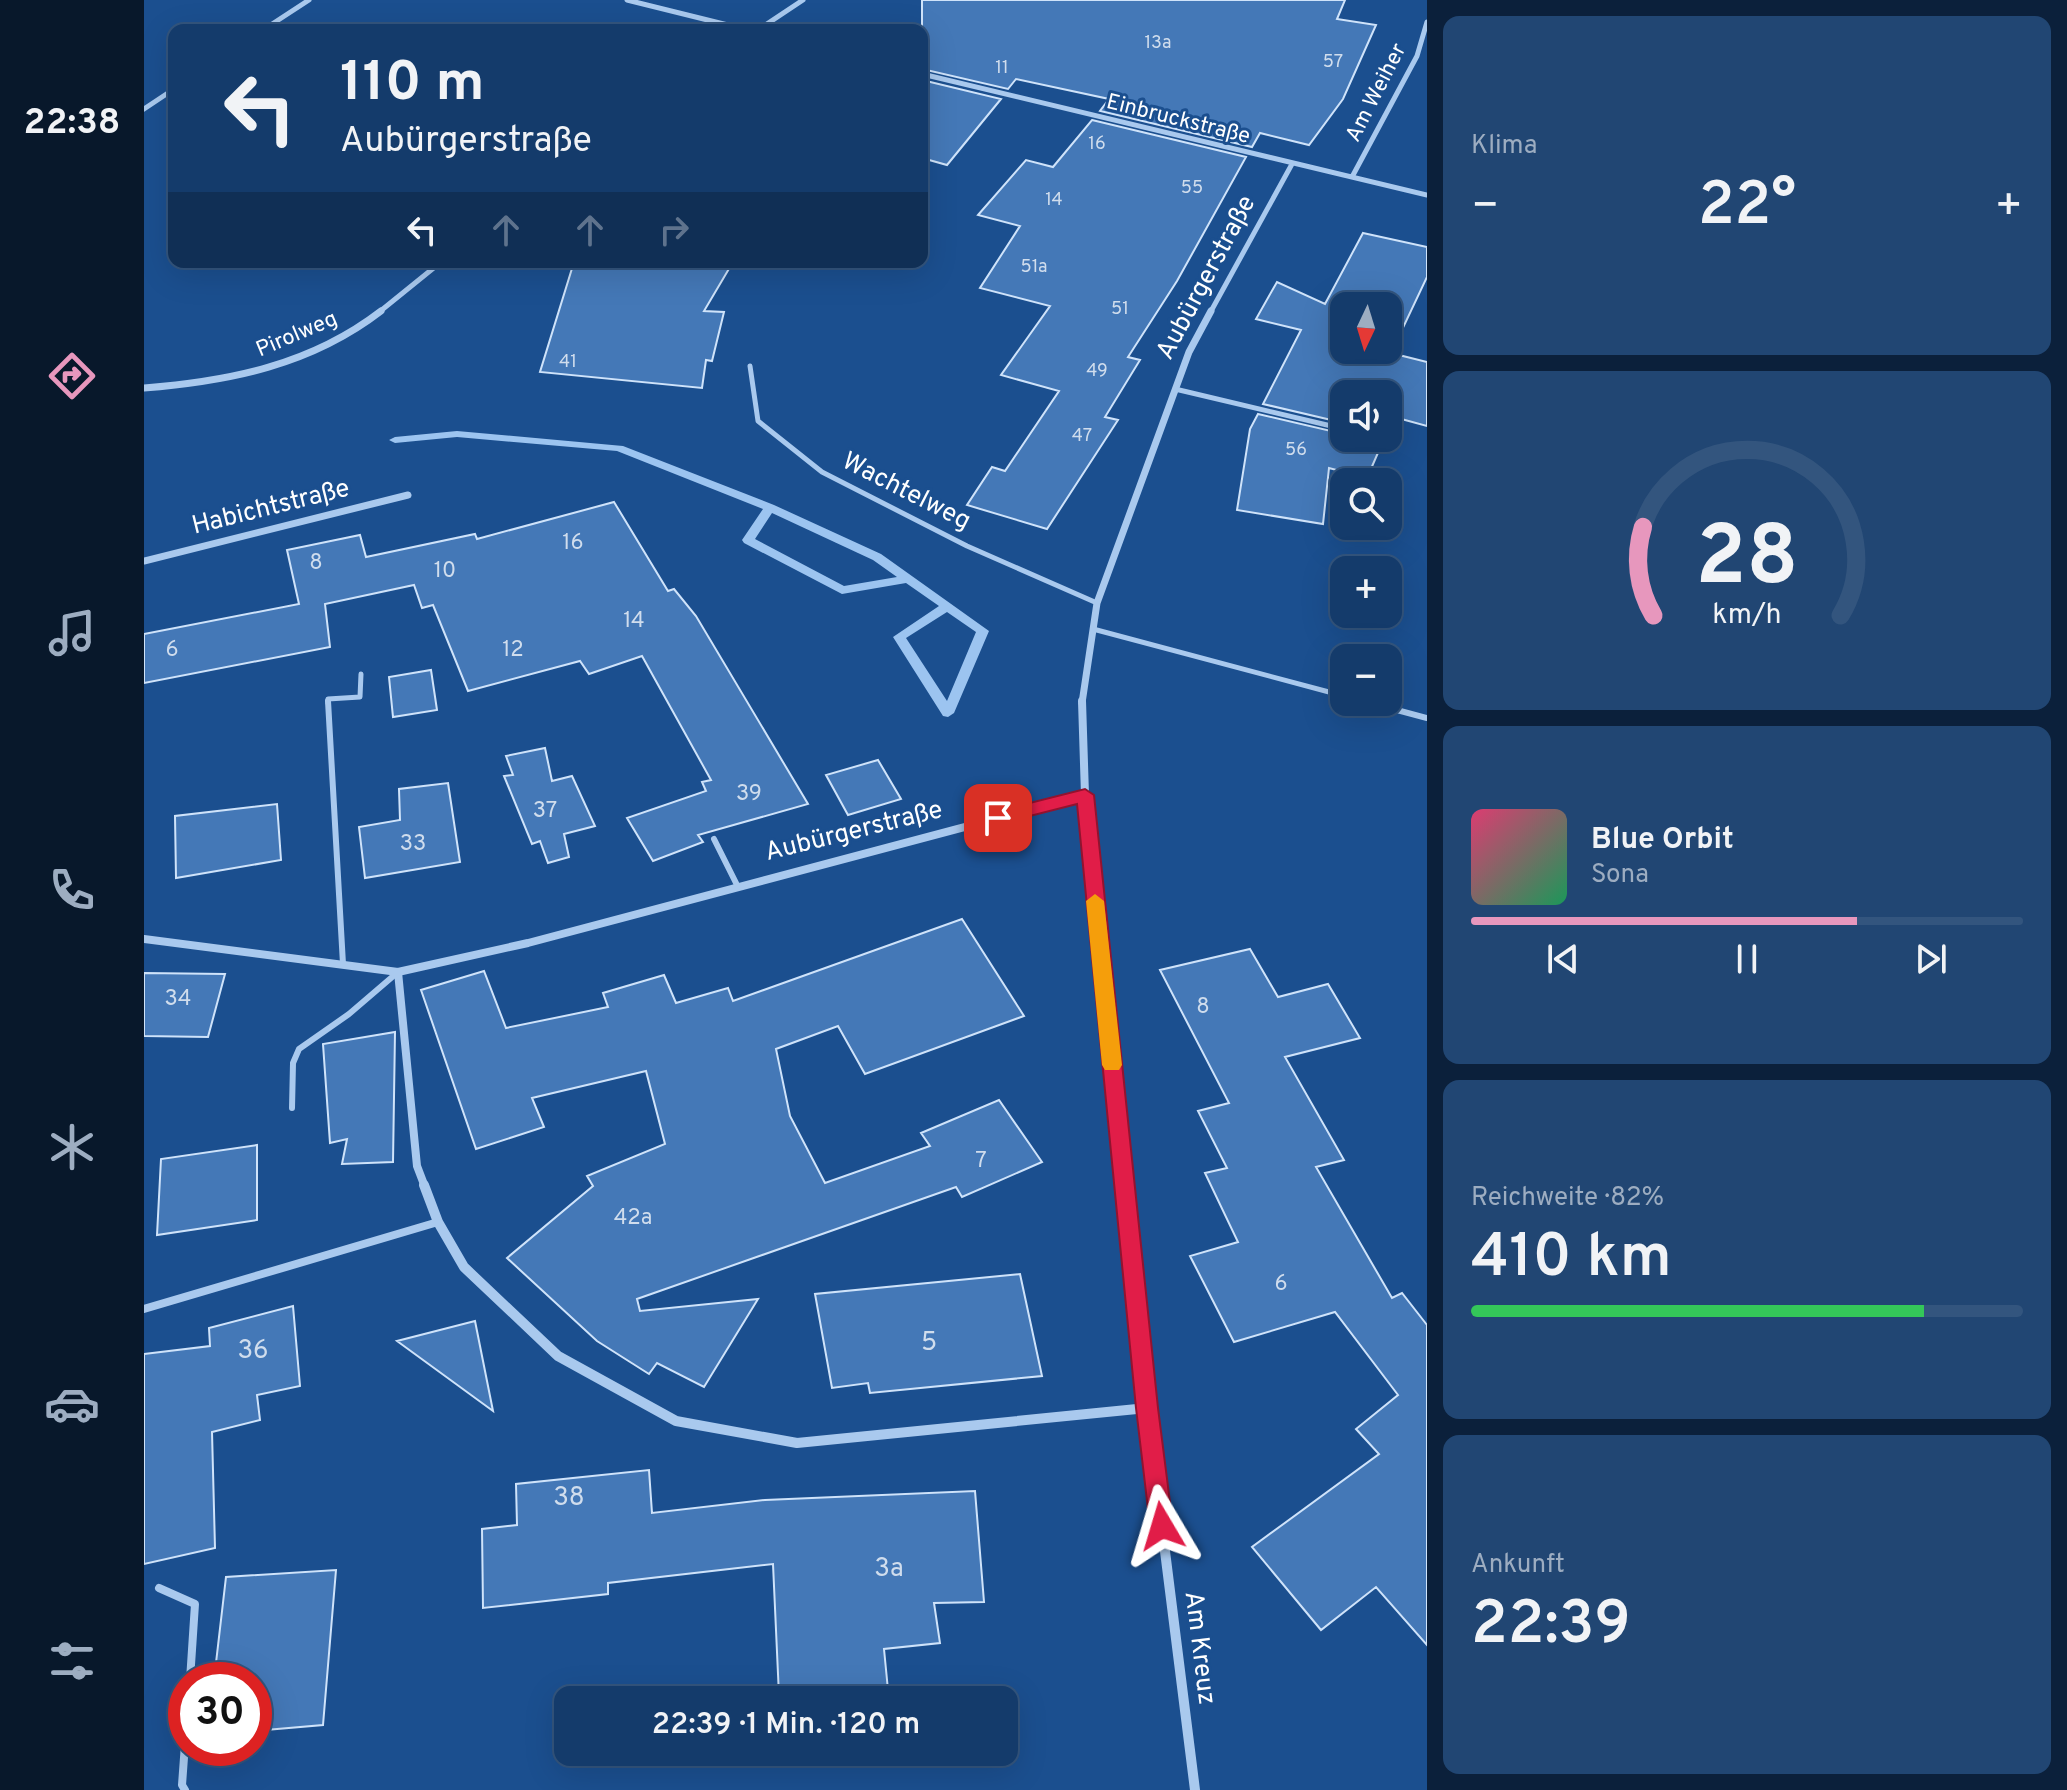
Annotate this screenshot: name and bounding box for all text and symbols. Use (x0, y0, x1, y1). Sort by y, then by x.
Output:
house number: 13a (1144, 32, 1172, 55)
street label: Am Weiher (1341, 39, 1414, 147)
text: 110 m (340, 50, 485, 120)
house number: 57 (1323, 51, 1343, 74)
icon: left (208, 56, 312, 160)
house number: 11 (995, 57, 1009, 80)
street label: Einbruckstraße (1103, 89, 1253, 151)
text: 22:38 (23, 101, 121, 147)
text: Aubürgerstraße (340, 119, 592, 165)
text: Klima (1471, 130, 1537, 163)
house number: 16 (1088, 133, 1106, 156)
text: 22° (1698, 170, 1796, 246)
house number: 55 (1181, 177, 1203, 200)
text: − (1471, 180, 1499, 236)
text: + (1995, 180, 2023, 236)
house number: 14 (1045, 189, 1063, 212)
street label: Aubürgerstraße (1150, 190, 1264, 366)
icon: left (400, 208, 444, 252)
icon: ahead (484, 208, 528, 252)
icon: ahead (568, 208, 612, 252)
icon: right (652, 208, 696, 252)
house number: 51a (1021, 256, 1047, 279)
north arrow (1330, 292, 1402, 364)
map controls (1330, 292, 1402, 716)
house number: 51 (1111, 298, 1129, 321)
street label: Pirolweg (252, 306, 342, 364)
icon: directions (44, 348, 100, 404)
house number: 41 (559, 351, 577, 374)
house number: 49 (1086, 360, 1108, 383)
button: sound (1330, 380, 1402, 452)
house number: 47 (1072, 425, 1092, 448)
house number: 56 (1285, 439, 1307, 462)
street label: Wachtelweg (836, 445, 976, 539)
button: search (1330, 468, 1402, 540)
street label: Habichtstraße (189, 472, 353, 544)
text: 28 (1695, 509, 1799, 614)
house number: 16 (562, 530, 584, 557)
house number: 8 (309, 550, 323, 577)
button: + (1330, 556, 1402, 628)
house number: 10 (434, 558, 456, 585)
text: km/h (1712, 598, 1782, 634)
icon: music (44, 605, 100, 661)
house number: 14 (623, 608, 645, 635)
house number: 6 (165, 637, 179, 664)
house number: 12 (502, 637, 524, 664)
button: − (1330, 644, 1402, 716)
house number: 39 (736, 781, 762, 808)
pin (964, 784, 1032, 852)
street label: Aubürgerstraße (762, 794, 946, 870)
icon: arrive (976, 796, 1020, 840)
house number: 37 (533, 798, 557, 825)
text: Blue Orbit (1591, 822, 1734, 859)
house number: 33 (400, 831, 426, 858)
text: Sona (1591, 859, 1649, 892)
icon: phone (44, 862, 100, 918)
icon: previous (1541, 937, 1585, 981)
icon: pause (1725, 937, 1769, 981)
icon: next (1909, 937, 1953, 981)
house number: 34 (165, 986, 191, 1013)
house number: 8 (1196, 994, 1210, 1021)
icon: climate (44, 1119, 100, 1175)
house number: 7 (975, 1148, 987, 1175)
text: Reichweite · 82% (1471, 1182, 1664, 1215)
house number: 42a (614, 1205, 652, 1232)
text: 410 km (1471, 1222, 1672, 1298)
house number: 6 (1274, 1271, 1288, 1298)
house number: 5 (921, 1327, 937, 1360)
house number: 36 (237, 1335, 269, 1368)
icon: car (44, 1376, 100, 1432)
house number: 38 (553, 1482, 585, 1515)
position arrow (1120, 1484, 1204, 1568)
text: Ankunft (1471, 1549, 1565, 1582)
house number: 3a (874, 1553, 904, 1586)
street label: Am Kreuz (1176, 1589, 1222, 1707)
text: 22:39 (1471, 1589, 1631, 1665)
icon: filters (44, 1633, 100, 1689)
speed limit sign: 30 (168, 1662, 272, 1766)
text: 22:39 · 1 Min. · 120 m (652, 1707, 920, 1744)

